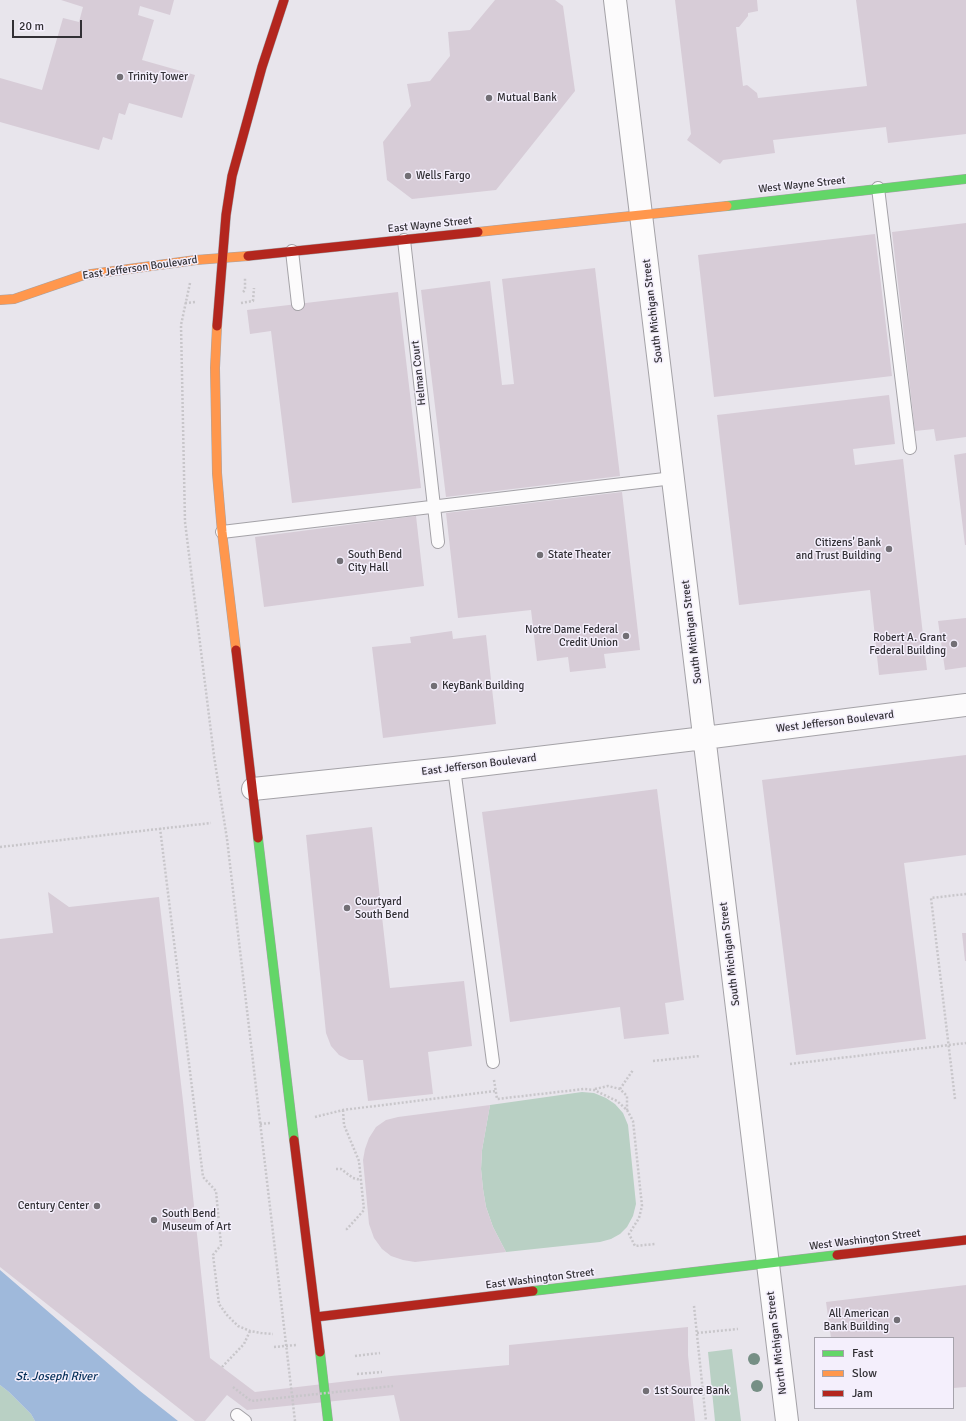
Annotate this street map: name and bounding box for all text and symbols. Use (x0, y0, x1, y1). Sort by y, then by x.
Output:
scale bar (14, 12, 84, 38)
text: 20 m (19, 19, 44, 34)
place label: Trinity Tower (128, 70, 188, 84)
marker: Trinity Tower (115, 72, 125, 82)
place label: Mutual Bank (497, 91, 557, 105)
marker: Mutual Bank (484, 93, 494, 103)
place label: Wells Fargo (416, 169, 470, 183)
marker: Wells Fargo (403, 171, 413, 181)
street label: West Wayne Street (758, 174, 846, 196)
street label: East Wayne Street (387, 214, 473, 236)
street label: East Jefferson Boulevard (82, 253, 198, 283)
street label: South Michigan Street (640, 258, 666, 364)
street label: Helman Court (409, 340, 429, 406)
place label: Citizens' Bank and Trust Building (796, 536, 881, 562)
marker: Citizens' Bank and Trust Building (884, 544, 894, 554)
place label: South Bend City Hall (348, 548, 402, 574)
place label: State Theater (548, 548, 611, 562)
marker: State Theater (535, 550, 545, 560)
marker: South Bend City Hall (335, 556, 345, 566)
street label: South Michigan Street (679, 579, 705, 685)
place label: Notre Dame Federal Credit Union (525, 623, 618, 649)
marker: Notre Dame Federal Credit Union (621, 631, 631, 641)
place label: Robert A. Grant Federal Building (869, 631, 946, 657)
marker: Robert A. Grant Federal Building (949, 639, 959, 649)
place label: KeyBank Building (442, 679, 524, 693)
marker: KeyBank Building (429, 681, 439, 691)
street label: West Jefferson Boulevard (775, 708, 895, 736)
street label: East Jefferson Boulevard (421, 751, 537, 779)
place label: Courtyard South Bend (355, 895, 409, 921)
street label: South Michigan Street (717, 901, 743, 1007)
marker: Courtyard South Bend (342, 903, 352, 913)
place label: Century Center (18, 1199, 89, 1213)
marker: Century Center (92, 1201, 102, 1211)
place label: South Bend Museum of Art (162, 1207, 231, 1233)
marker: South Bend Museum of Art (149, 1215, 159, 1225)
street label: West Washington Street (809, 1227, 921, 1253)
street label: East Washington Street (485, 1266, 595, 1292)
street label: North Michigan Street (764, 1290, 790, 1396)
place label: All American Bank Building (823, 1307, 889, 1333)
marker: All American Bank Building (892, 1315, 902, 1325)
legend (814, 1337, 954, 1409)
text: Fast (852, 1346, 873, 1361)
text: Slow (852, 1366, 877, 1381)
water label: St. Joseph River (15, 1370, 97, 1384)
place label: 1st Source Bank (654, 1384, 730, 1398)
marker: 1st Source Bank (641, 1386, 651, 1396)
text: Jam (852, 1386, 873, 1401)

